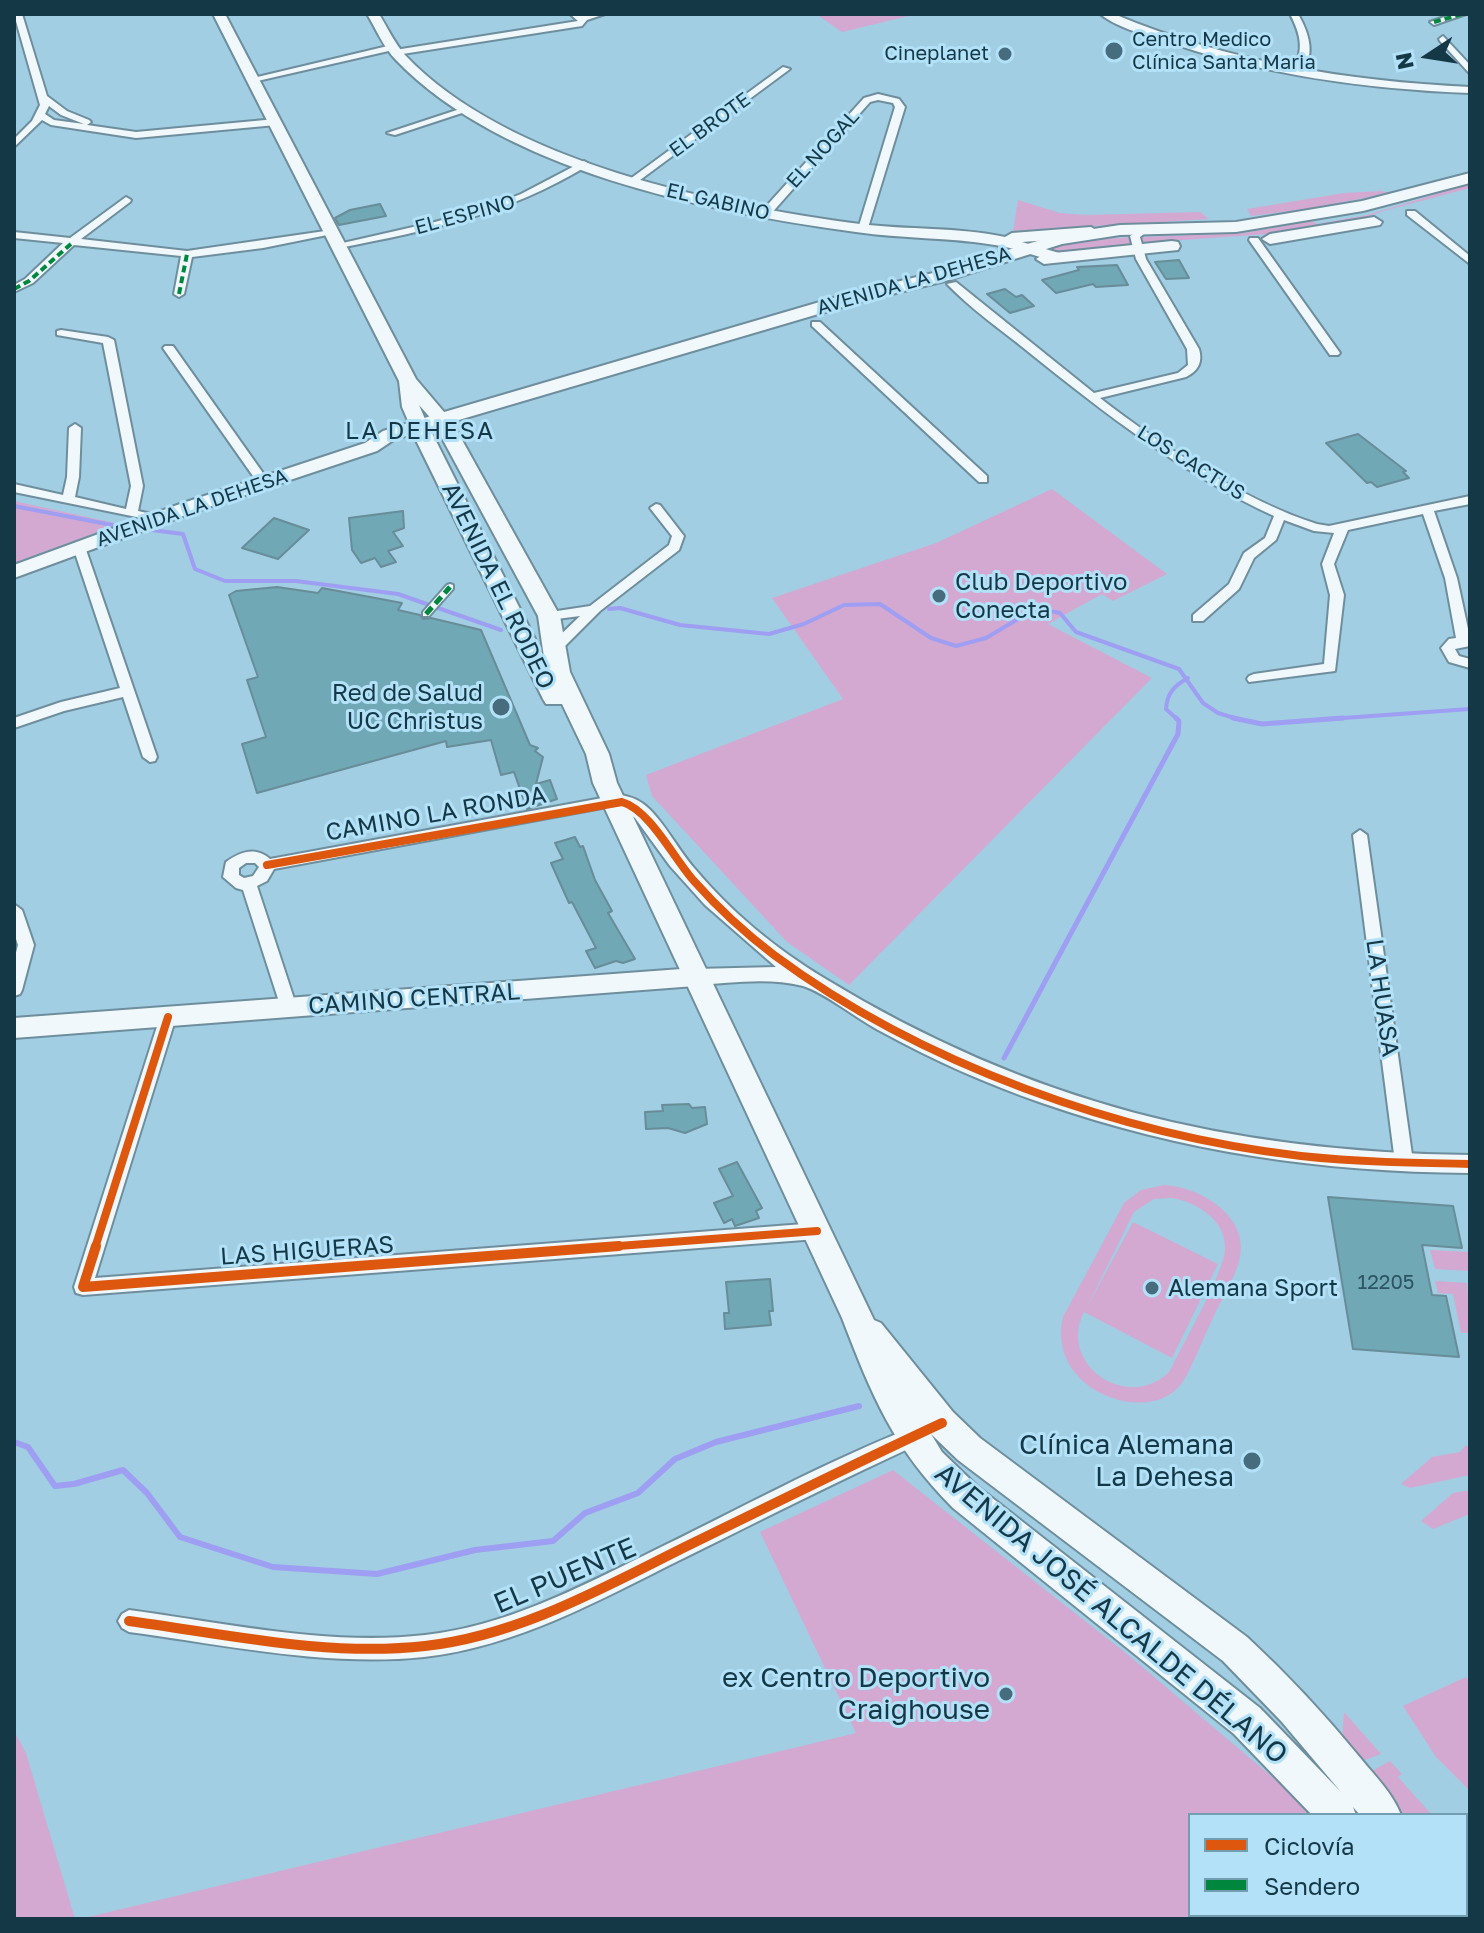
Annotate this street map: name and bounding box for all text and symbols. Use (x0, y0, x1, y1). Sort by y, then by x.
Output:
north arrow (1388, 16, 1468, 96)
place label: Centro Medico Clínica Santa Maria (1132, 28, 1316, 75)
marker: Centro Medico Clínica Santa Maria (1103, 40, 1125, 62)
place label: Cineplanet (884, 42, 989, 66)
marker: Cineplanet (996, 45, 1014, 63)
text: N (1389, 50, 1419, 72)
street label: EL BROTE (665, 87, 755, 163)
street label: EL NOGAL (782, 105, 864, 193)
street label: EL GABINO (664, 178, 772, 226)
street label: EL ESPINO (412, 190, 518, 240)
street label: AVENIDA LA DEHESA (814, 242, 1014, 320)
district label: LA DEHESA (345, 417, 495, 445)
street label: LOS CACTUS (1133, 420, 1249, 506)
street label: AVENIDA LA DEHESA (93, 464, 291, 552)
street label: AVENIDA EL RODEO (435, 478, 561, 694)
place label: Club Deportivo Conecta (955, 568, 1127, 624)
marker: Club Deportivo Conecta (930, 587, 948, 605)
place label: Red de Salud UC Christus (332, 679, 483, 735)
marker: Red de Salud UC Christus (490, 696, 512, 718)
street label: CAMINO LA RONDA (324, 780, 548, 848)
street label: LA HUASA (1359, 937, 1405, 1059)
street label: CAMINO CENTRAL (307, 977, 521, 1021)
street label: LAS HIGUERAS (219, 1231, 395, 1271)
house number: 12205 (1358, 1271, 1414, 1295)
place label: Alemana Sport (1168, 1274, 1338, 1302)
marker: Alemana Sport (1143, 1279, 1161, 1297)
place label: Clínica Alemana La Dehesa (1019, 1428, 1234, 1494)
marker: Clínica Alemana La Dehesa (1241, 1450, 1263, 1472)
street label: AVENIDA JOSÉ ALCALDE DÉLANO (928, 1457, 1294, 1771)
street label: EL PUENTE (489, 1531, 641, 1621)
place label: ex Centro Deportivo Craighouse (722, 1661, 990, 1727)
marker: ex Centro Deportivo Craighouse (997, 1685, 1015, 1703)
legend (1188, 1813, 1468, 1917)
text: Ciclovía (1264, 1831, 1355, 1860)
text: Sendero (1264, 1871, 1360, 1900)

